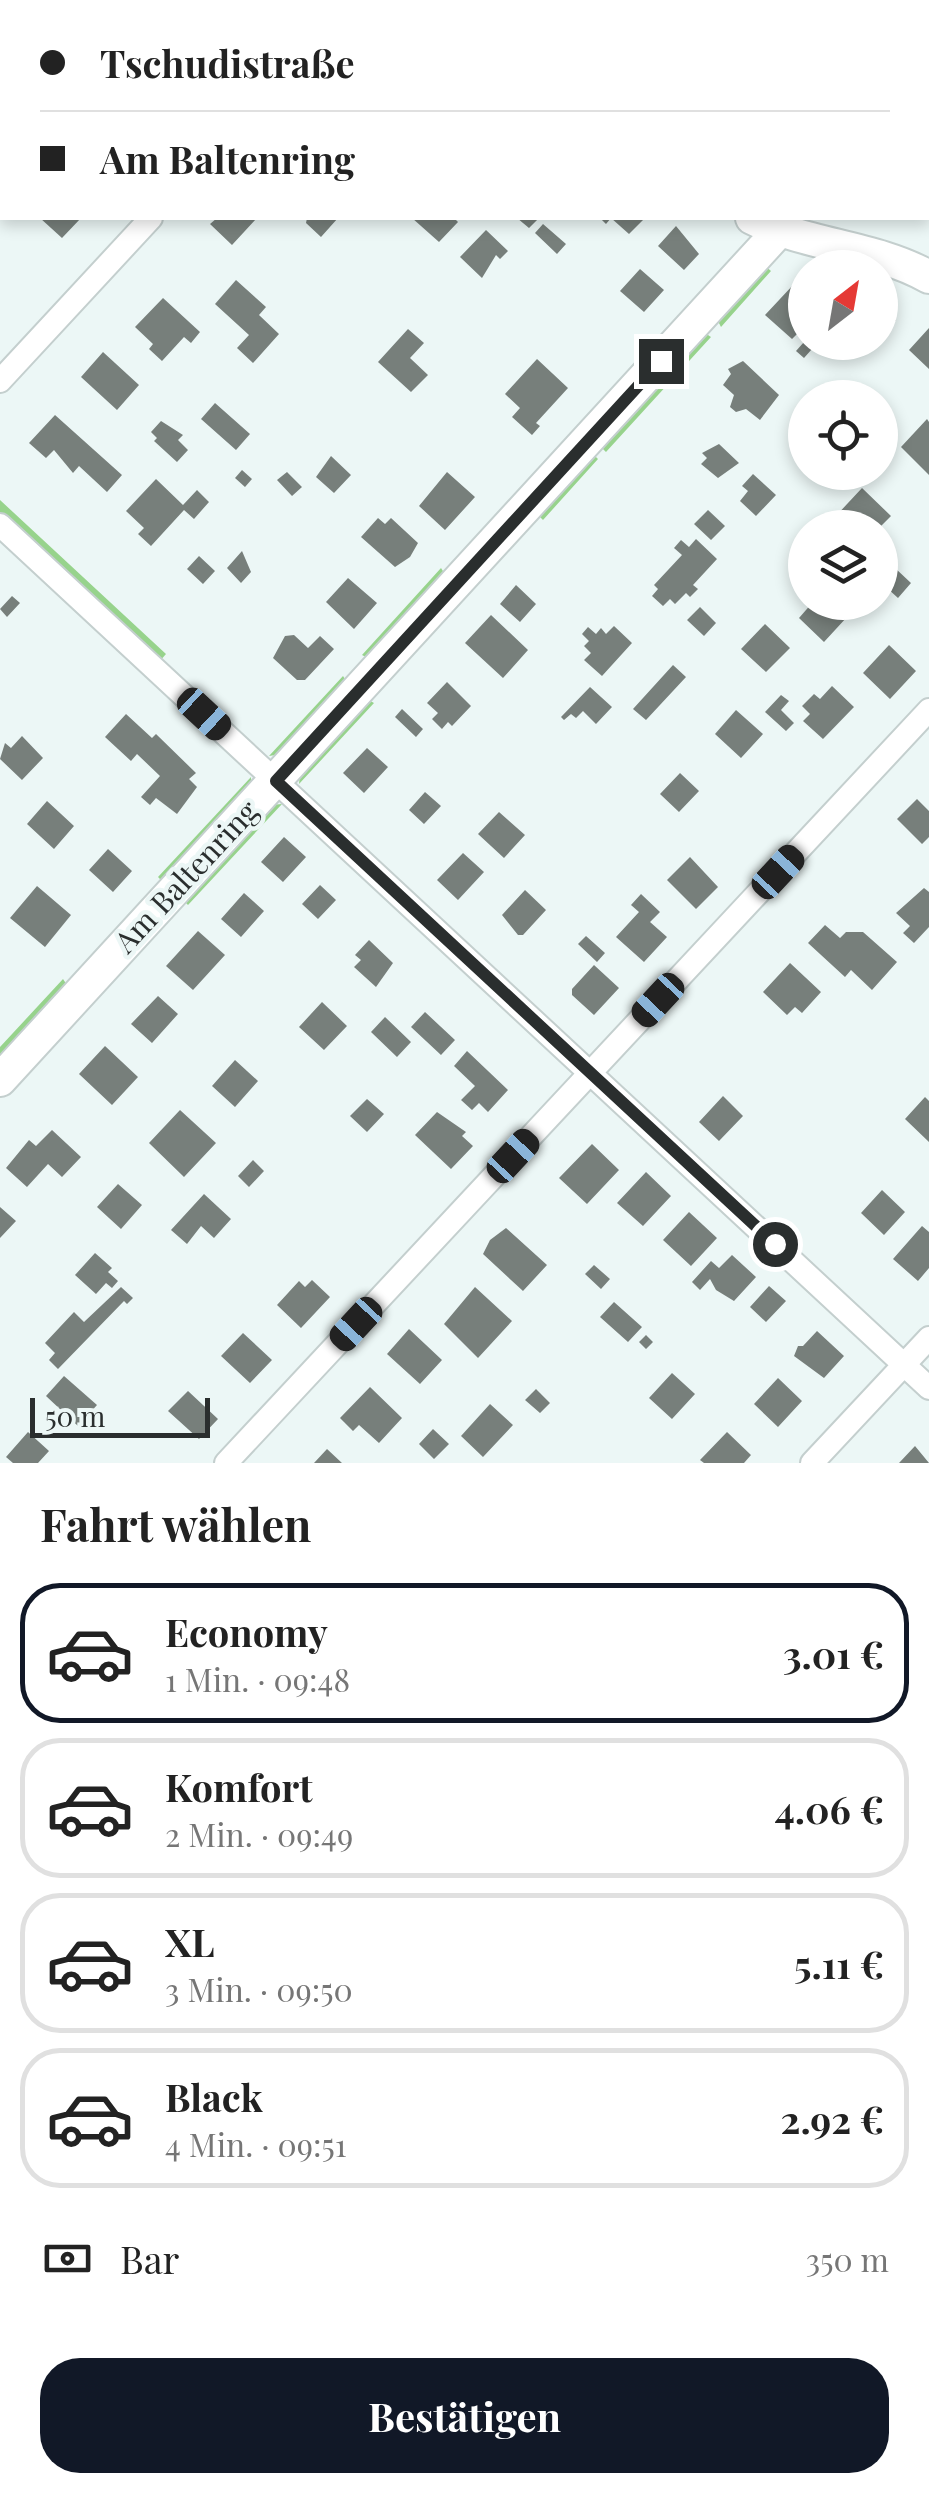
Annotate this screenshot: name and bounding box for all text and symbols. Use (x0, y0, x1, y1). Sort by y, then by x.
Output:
text: Tschudistraße (100, 37, 355, 88)
text: Am Baltenring (100, 133, 355, 184)
north arrow (788, 250, 898, 360)
map controls (788, 250, 898, 620)
route end (639, 339, 684, 384)
button: locate (788, 380, 898, 490)
button: layers (788, 510, 898, 620)
car (172, 683, 236, 745)
street label: Am Baltenring (104, 791, 267, 961)
car (747, 840, 809, 904)
car (627, 968, 689, 1032)
car (482, 1124, 544, 1188)
route start (753, 1222, 798, 1267)
car (325, 1292, 387, 1356)
scale bar (30, 1393, 210, 1438)
text: 50 m (45, 1397, 105, 1434)
text: Fahrt wählen (40, 1493, 311, 1553)
text: Economy (165, 1606, 328, 1657)
icon: car (45, 1608, 135, 1698)
text: 3.01 € (783, 1628, 884, 1679)
text: 1 Min. · 09:48 (165, 1657, 350, 1700)
text: Komfort (165, 1761, 313, 1812)
icon: car (45, 1763, 135, 1853)
text: 4.06 € (775, 1783, 884, 1834)
text: 2 Min. · 09:49 (165, 1812, 353, 1855)
text: XL (165, 1916, 214, 1967)
icon: car (45, 1918, 135, 2008)
text: 5.11 € (794, 1938, 884, 1989)
text: 3 Min. · 09:50 (165, 1967, 353, 2010)
text: Black (165, 2071, 263, 2122)
icon: car (45, 2073, 135, 2163)
text: 2.92 € (781, 2093, 884, 2144)
text: 4 Min. · 09:51 (165, 2122, 347, 2165)
icon: cash (40, 2231, 95, 2286)
text: Bar (120, 2233, 180, 2284)
text: 350 m (806, 2237, 889, 2280)
button: Bestätigen (40, 2358, 889, 2473)

